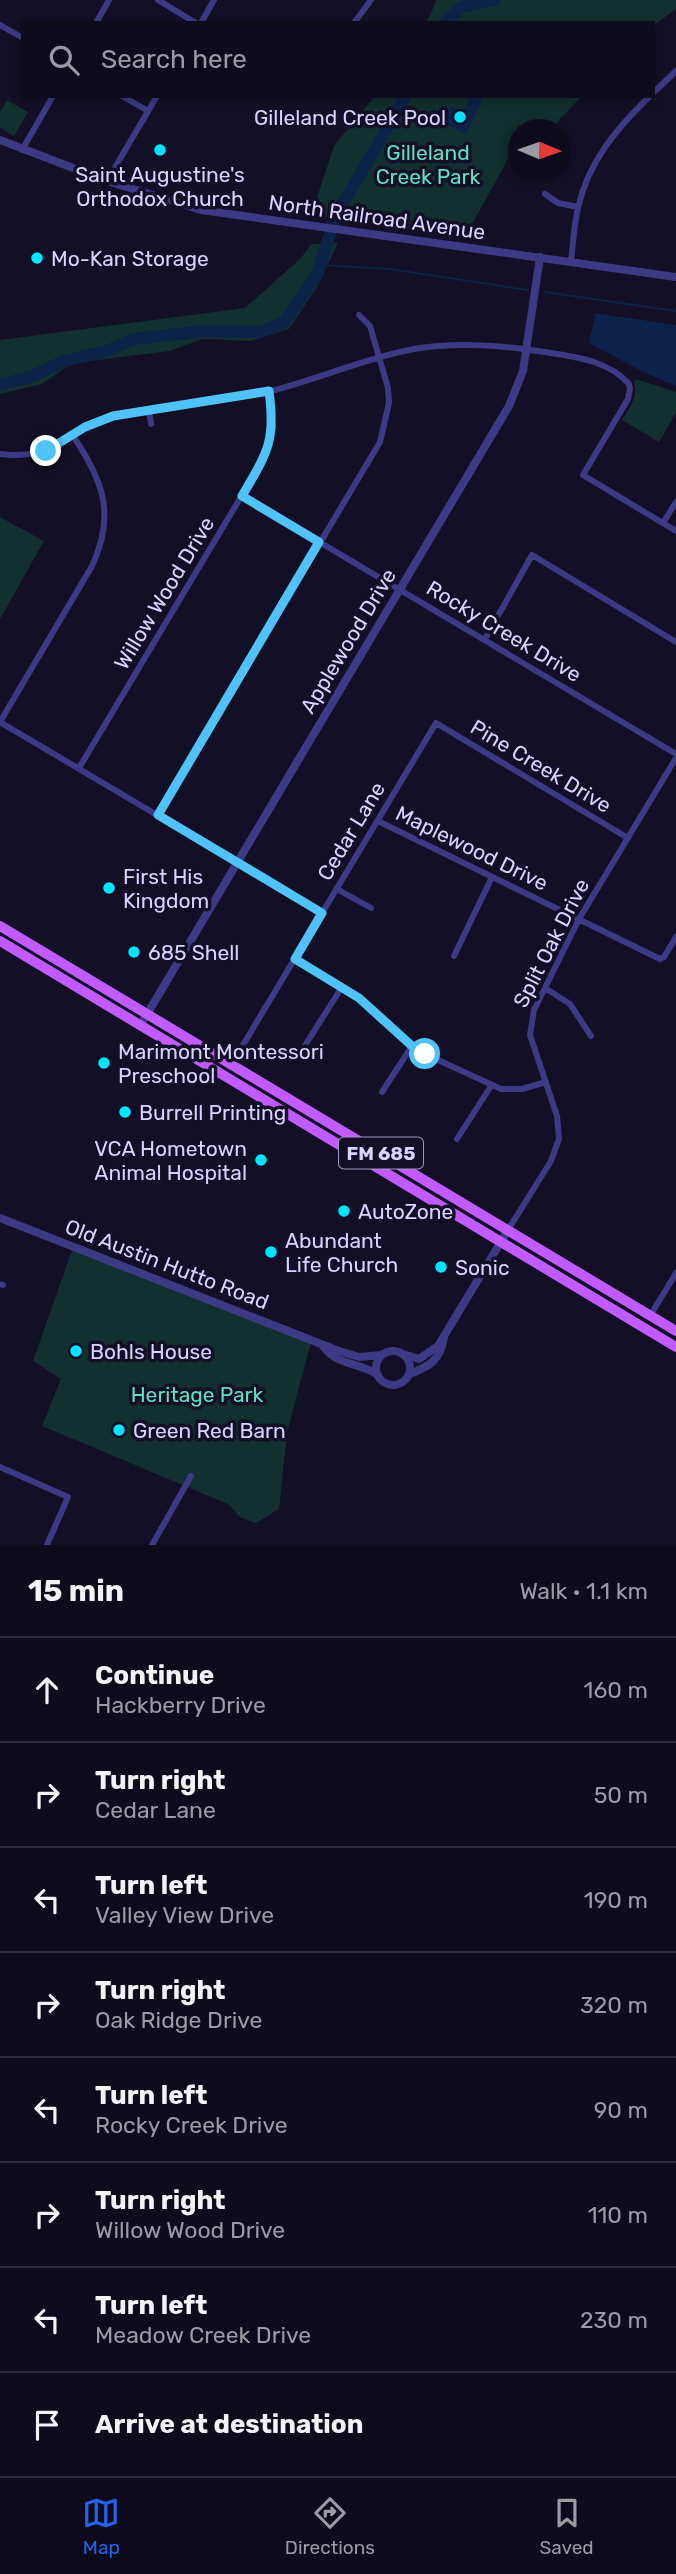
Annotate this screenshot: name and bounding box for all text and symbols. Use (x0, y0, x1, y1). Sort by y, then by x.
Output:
search box (21, 21, 655, 98)
icon: search (45, 41, 83, 79)
text: Search here (101, 44, 247, 75)
place label: Gilleland Creek Pool (254, 105, 446, 130)
marker: Gilleland Creek Pool (452, 109, 468, 125)
north arrow (508, 119, 571, 182)
park label: Gilleland Creek Park (376, 140, 481, 189)
marker: Saint Augustine's Orthodox Church (152, 142, 168, 158)
place label: Saint Augustine's Orthodox Church (75, 162, 245, 211)
street label: North Railroad Avenue (267, 189, 487, 245)
place label: Mo-Kan Storage (51, 246, 209, 271)
marker: Mo-Kan Storage (29, 250, 45, 266)
route end (30, 435, 61, 466)
street label: Willow Wood Drive (109, 512, 219, 674)
street label: Applewood Drive (295, 564, 401, 718)
street label: Rocky Creek Drive (422, 575, 586, 687)
street label: Pine Creek Drive (466, 714, 616, 818)
street label: Cedar Lane (312, 777, 390, 885)
street label: Maplewood Drive (392, 800, 552, 896)
place label: First His Kingdom (123, 864, 209, 913)
street label: Split Oak Drive (508, 874, 594, 1012)
marker: First His Kingdom (101, 880, 117, 896)
place label: 685 Shell (148, 940, 239, 965)
marker: 685 Shell (126, 944, 142, 960)
route start (409, 1038, 440, 1069)
place label: Marimont Montessori Preschool (118, 1039, 324, 1088)
marker: Marimont Montessori Preschool (96, 1055, 112, 1071)
place label: Burrell Printing (139, 1100, 286, 1125)
marker: Burrell Printing (117, 1104, 133, 1120)
place label: VCA Hometown Animal Hospital (94, 1136, 247, 1185)
road number: FM 685 (339, 1138, 423, 1168)
marker: VCA Hometown Animal Hospital (253, 1152, 269, 1168)
place label: AutoZone (358, 1199, 453, 1224)
marker: AutoZone (336, 1203, 352, 1219)
street label: Old Austin Hutto Road (62, 1214, 272, 1314)
place label: Abundant Life Church (285, 1228, 398, 1277)
marker: Abundant Life Church (263, 1244, 279, 1260)
place label: Sonic (455, 1255, 510, 1280)
marker: Sonic (433, 1259, 449, 1275)
place label: Bohls House (90, 1339, 212, 1364)
marker: Bohls House (68, 1343, 84, 1359)
park label: Heritage Park (131, 1382, 264, 1407)
place label: Green Red Barn (133, 1418, 286, 1443)
marker: Green Red Barn (111, 1422, 127, 1438)
text: 15 min (28, 1573, 124, 1609)
text: Walk · 1.1 km (519, 1577, 648, 1605)
text: Continue (95, 1660, 214, 1691)
icon: ahead (28, 1671, 66, 1709)
text: 160 m (584, 1676, 648, 1704)
text: Hackberry Drive (95, 1691, 266, 1719)
text: Turn right (95, 1765, 225, 1796)
icon: right (28, 1776, 66, 1814)
text: 50 m (594, 1781, 648, 1809)
text: Cedar Lane (95, 1796, 216, 1824)
text: Turn left (95, 1870, 207, 1901)
icon: left (28, 1881, 66, 1919)
text: 190 m (584, 1886, 648, 1914)
text: Valley View Drive (95, 1901, 274, 1929)
text: Turn right (95, 1975, 225, 2006)
icon: right (28, 1986, 66, 2024)
text: 320 m (580, 1991, 648, 2019)
text: Oak Ridge Drive (95, 2006, 262, 2034)
text: Turn left (95, 2080, 207, 2111)
icon: left (28, 2091, 66, 2129)
text: 90 m (594, 2096, 648, 2124)
text: Rocky Creek Drive (95, 2111, 288, 2139)
text: Turn right (95, 2185, 225, 2216)
icon: right (28, 2196, 66, 2234)
text: 110 m (588, 2201, 648, 2229)
text: Willow Wood Drive (95, 2216, 285, 2244)
text: Turn left (95, 2290, 207, 2321)
icon: left (28, 2301, 66, 2339)
text: 230 m (580, 2306, 648, 2334)
text: Meadow Creek Drive (95, 2321, 311, 2349)
icon: arrive (28, 2406, 66, 2444)
text: Arrive at destination (95, 2409, 363, 2440)
tab: Map (82, 2494, 120, 2559)
tab: Directions (285, 2494, 375, 2559)
tab: Saved (539, 2494, 594, 2559)

